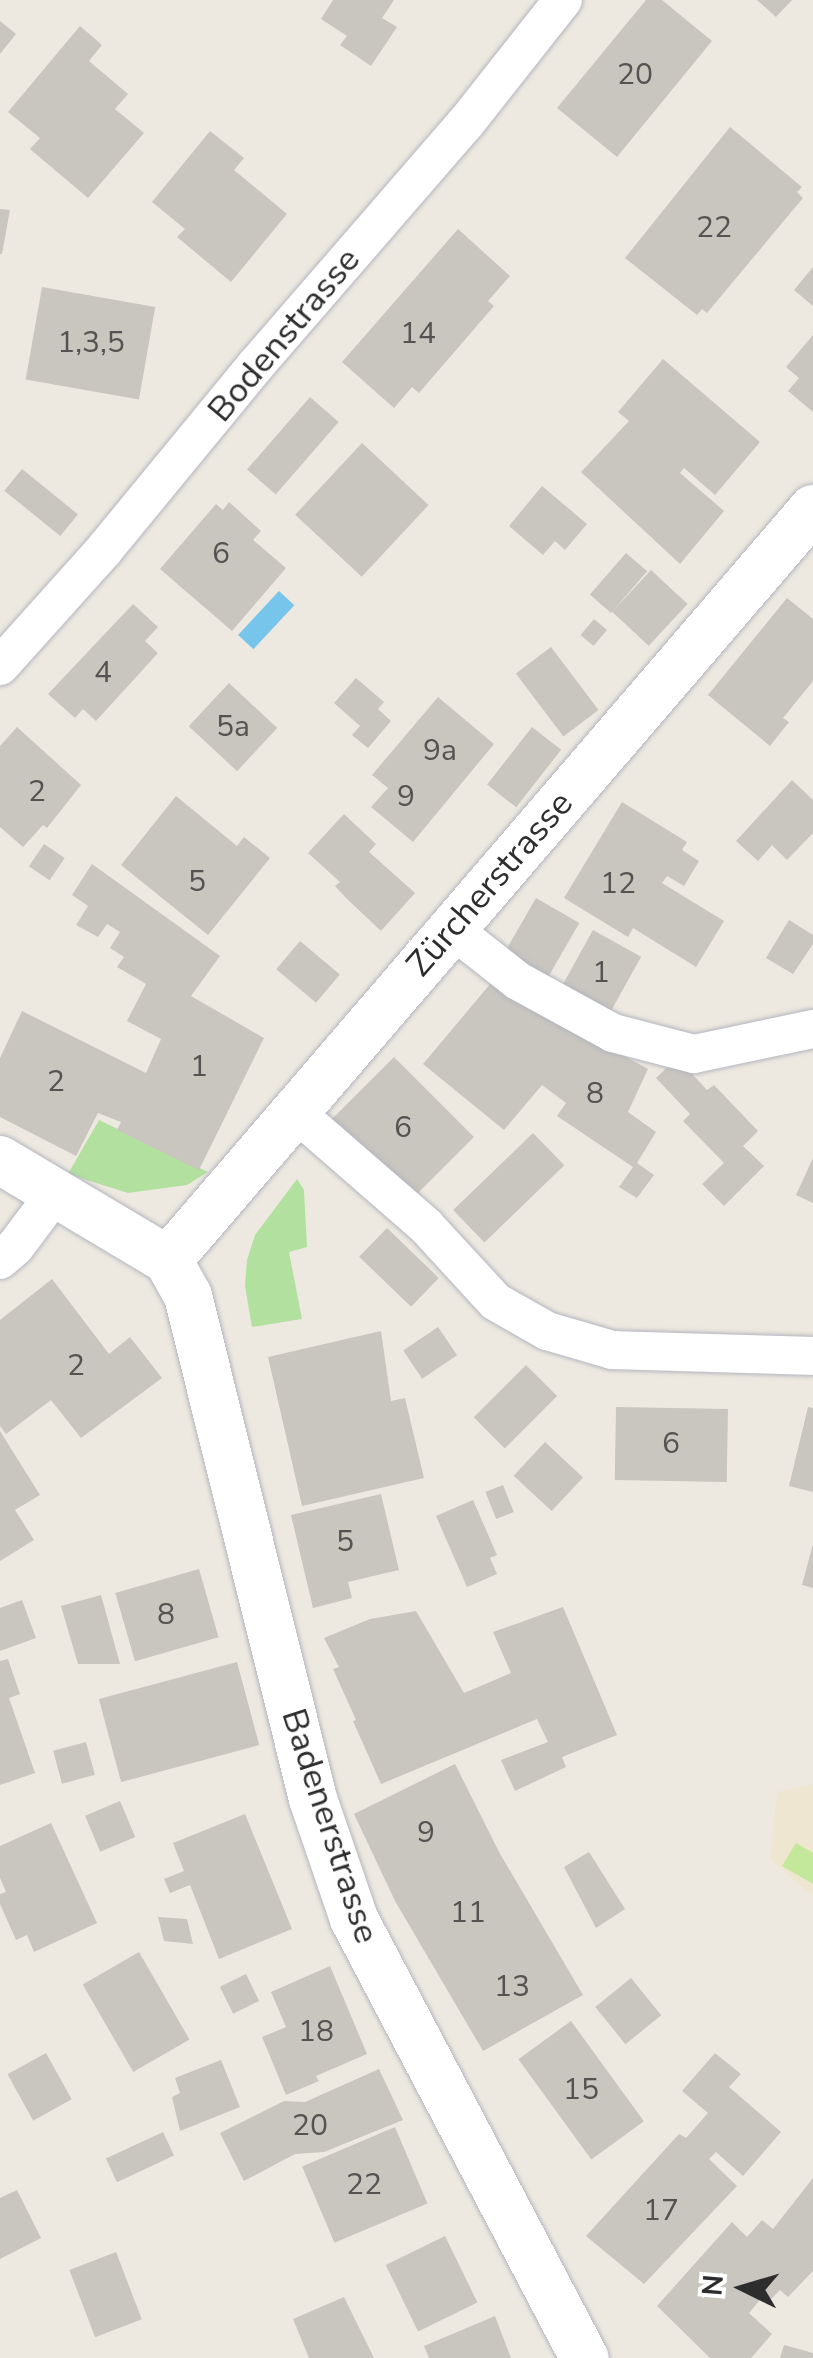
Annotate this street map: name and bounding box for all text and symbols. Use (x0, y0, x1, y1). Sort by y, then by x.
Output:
house number: 20 (617, 57, 653, 93)
house number: 22 (696, 210, 732, 246)
street label: Bodenstrasse (199, 239, 369, 431)
house number: 14 (400, 316, 436, 352)
house number: 1,3,5 (57, 325, 125, 361)
house number: 6 (212, 536, 230, 572)
house number: 4 (94, 655, 112, 691)
house number: 5a (216, 709, 250, 745)
house number: 9a (423, 733, 457, 769)
house number: 2 (28, 774, 46, 810)
house number: 9 (397, 779, 415, 815)
street label: Zürcherstrasse (398, 783, 582, 985)
house number: 5 (188, 864, 206, 900)
house number: 12 (600, 866, 636, 902)
house number: 1 (592, 955, 610, 991)
house number: 1 (190, 1049, 208, 1085)
house number: 2 (47, 1064, 65, 1100)
house number: 8 (586, 1076, 604, 1112)
house number: 6 (394, 1110, 412, 1146)
house number: 2 (67, 1348, 85, 1384)
house number: 6 (662, 1426, 680, 1462)
house number: 5 (336, 1524, 354, 1560)
house number: 8 (157, 1597, 175, 1633)
street label: Badenerstrasse (272, 1703, 388, 1949)
house number: 9 (417, 1815, 435, 1851)
house number: 11 (450, 1895, 486, 1931)
house number: 13 (494, 1969, 530, 2005)
house number: 18 (298, 2014, 334, 2050)
house number: 15 (563, 2072, 599, 2108)
house number: 20 (292, 2108, 328, 2144)
house number: 22 (346, 2167, 382, 2203)
house number: 17 (643, 2193, 679, 2229)
north arrow (693, 2238, 793, 2338)
text: N (693, 2273, 733, 2297)

